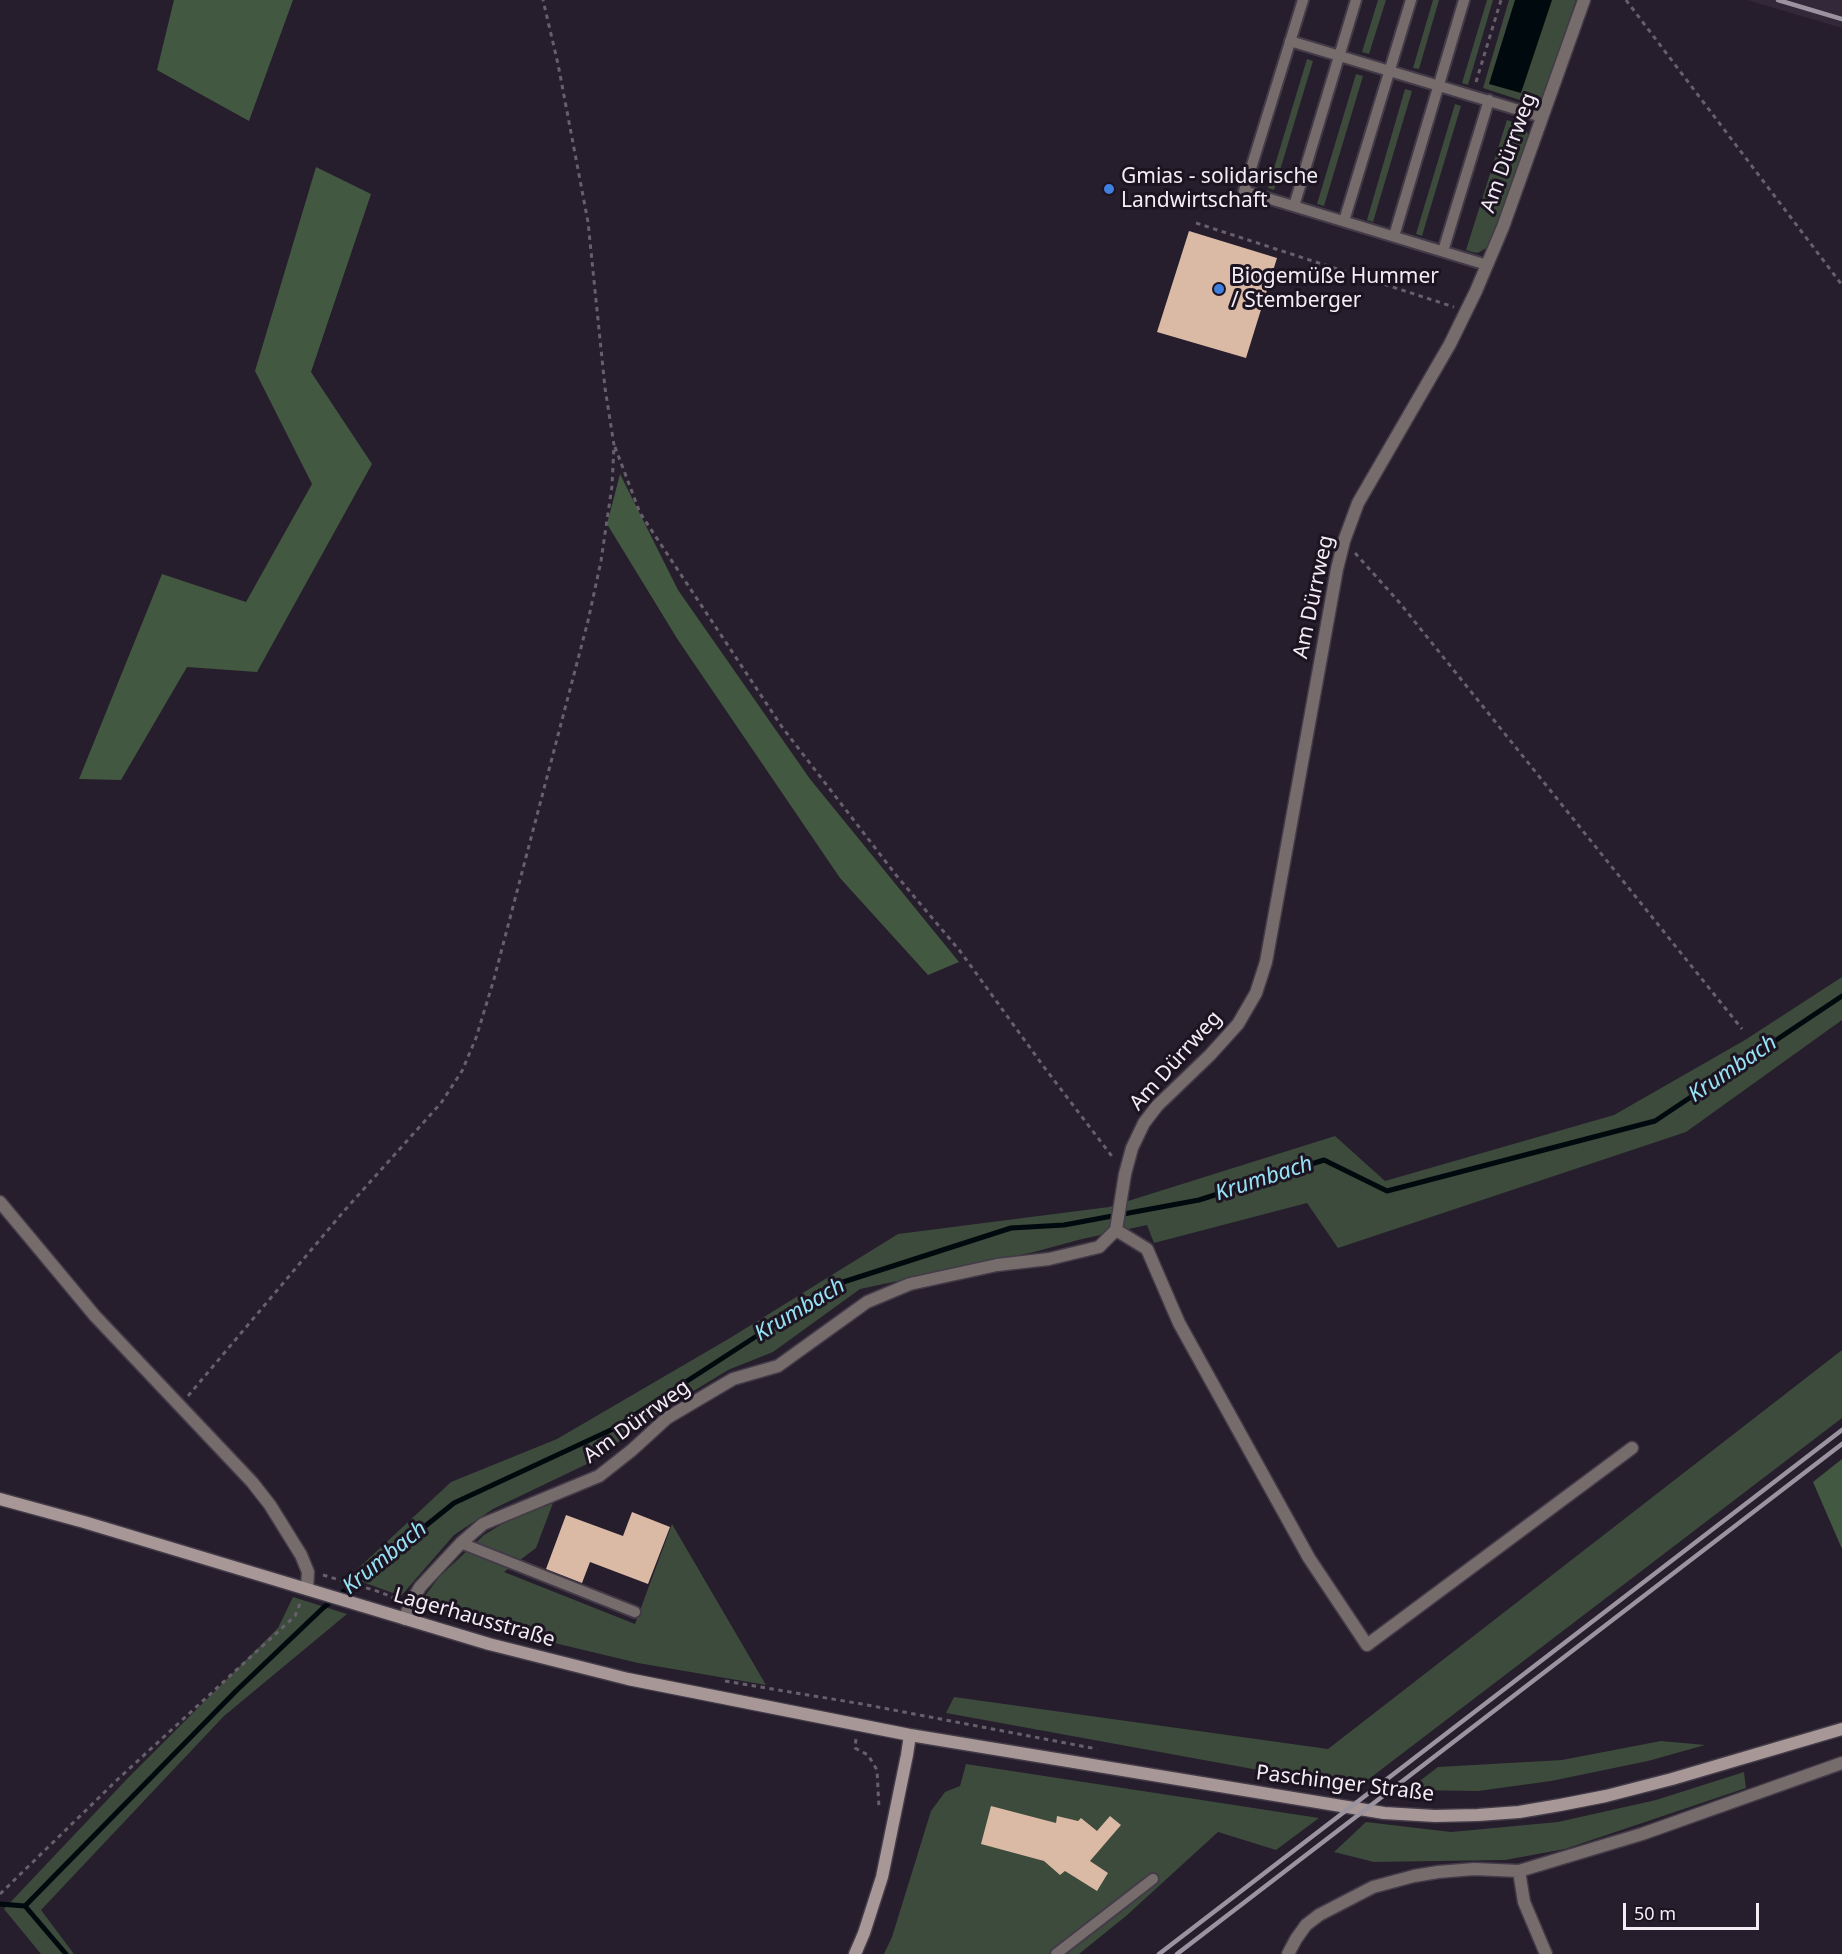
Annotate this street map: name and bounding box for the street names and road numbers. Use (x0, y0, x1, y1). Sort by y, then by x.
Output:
street label: Am Dürrweg (1476, 90, 1542, 216)
street label: Am Dürrweg (1289, 533, 1339, 661)
street label: Am Dürrweg (1125, 1006, 1227, 1116)
street label: Am Dürrweg (579, 1375, 695, 1469)
street label: Lagerhausstraße (390, 1583, 558, 1653)
street label: Paschinger Straße (1255, 1761, 1435, 1807)

